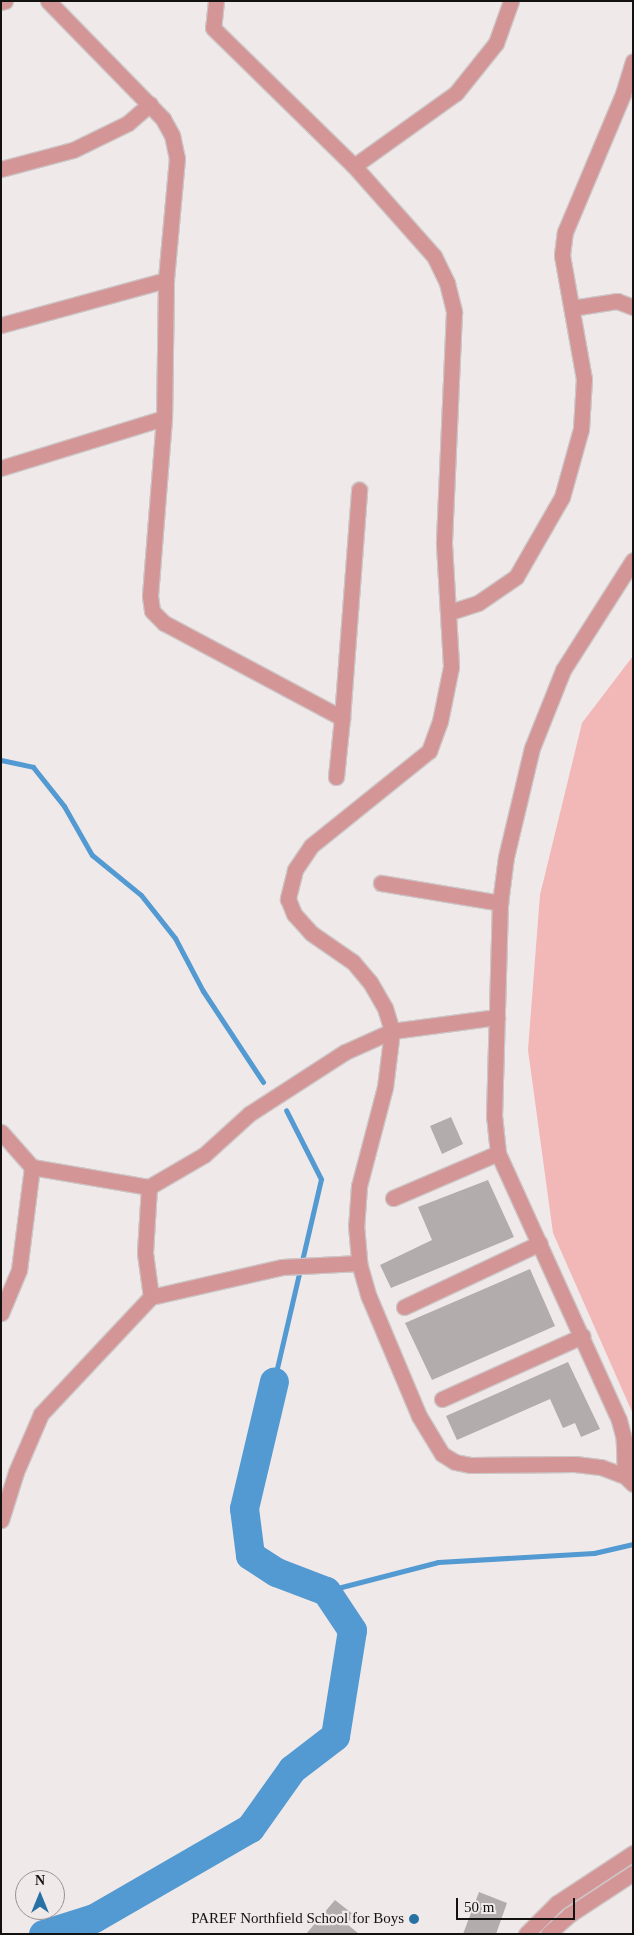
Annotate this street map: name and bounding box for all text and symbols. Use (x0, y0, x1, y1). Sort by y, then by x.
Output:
north arrow (15, 1870, 65, 1920)
text: N (35, 1873, 45, 1888)
scale bar (459, 1888, 578, 1920)
text: 50 m (464, 1899, 494, 1915)
place label: PAREF Northfield School for Boys (191, 1910, 404, 1928)
marker: PAREF Northfield School for Boys (408, 1913, 420, 1925)

